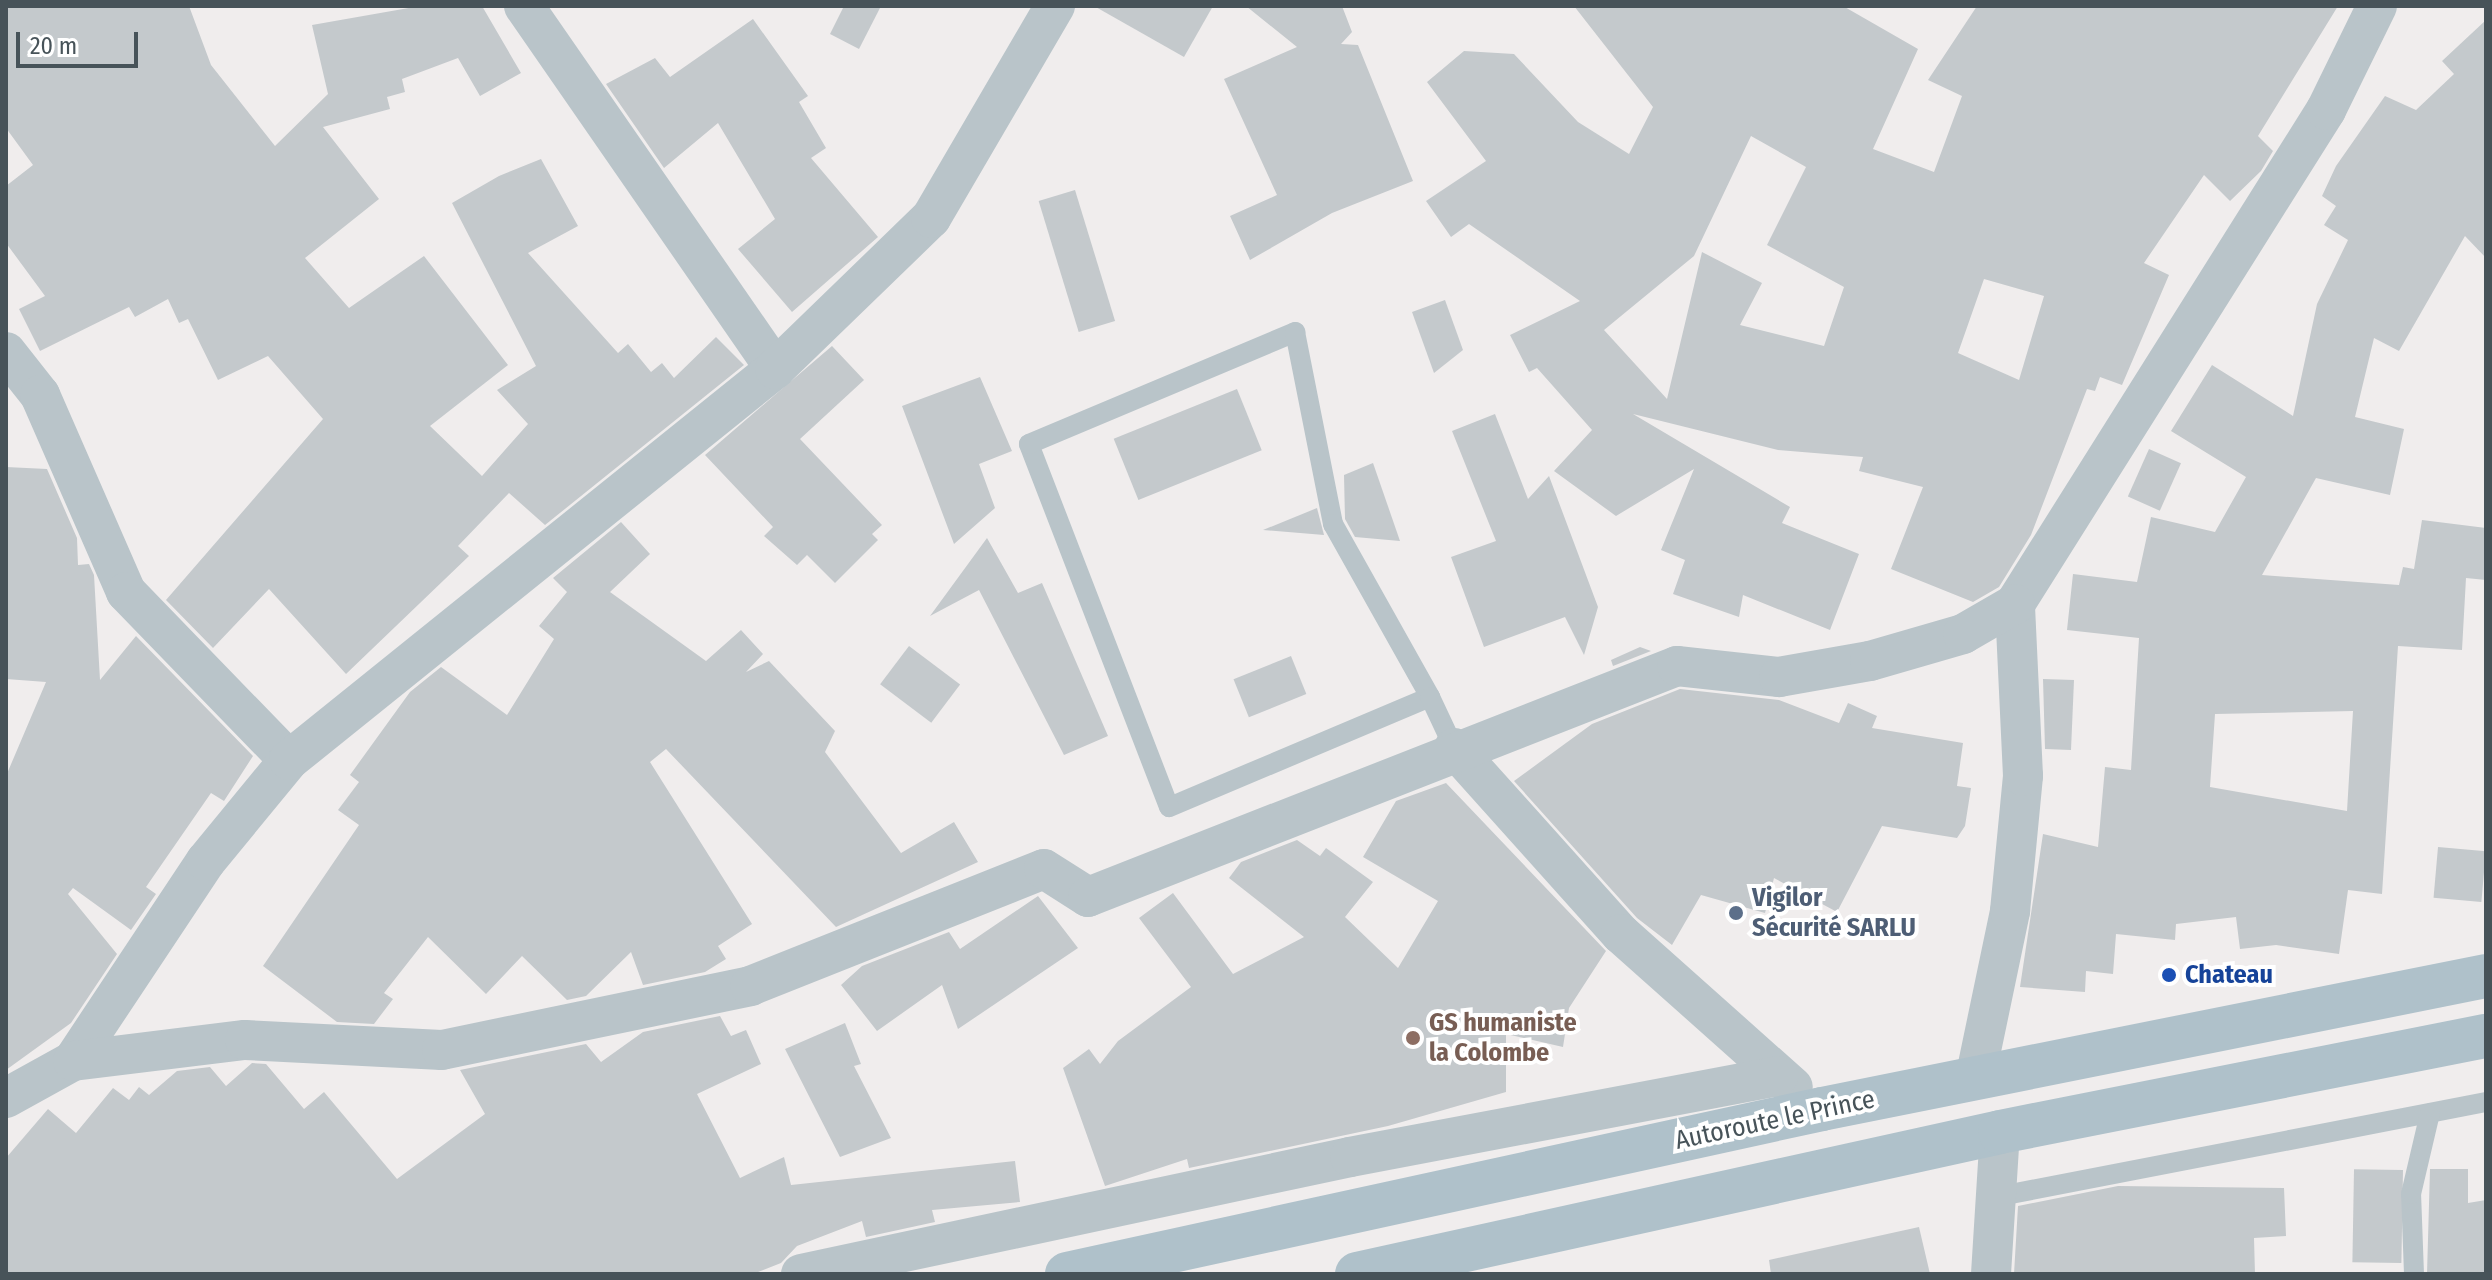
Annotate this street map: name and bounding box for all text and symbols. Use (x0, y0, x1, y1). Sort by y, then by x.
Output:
scale bar (20, 16, 142, 66)
text: 20 m (30, 32, 77, 60)
place label: Vigilor Sécurité SARLU (1752, 882, 1916, 944)
marker: Vigilor Sécurité SARLU (1727, 904, 1745, 922)
place label: Chateau (2185, 959, 2273, 991)
marker: Chateau (2160, 966, 2178, 984)
place label: GS humaniste la Colombe (1429, 1007, 1577, 1068)
marker: GS humaniste la Colombe (1404, 1029, 1422, 1047)
street label: Autoroute le Prince (1672, 1084, 1878, 1156)

